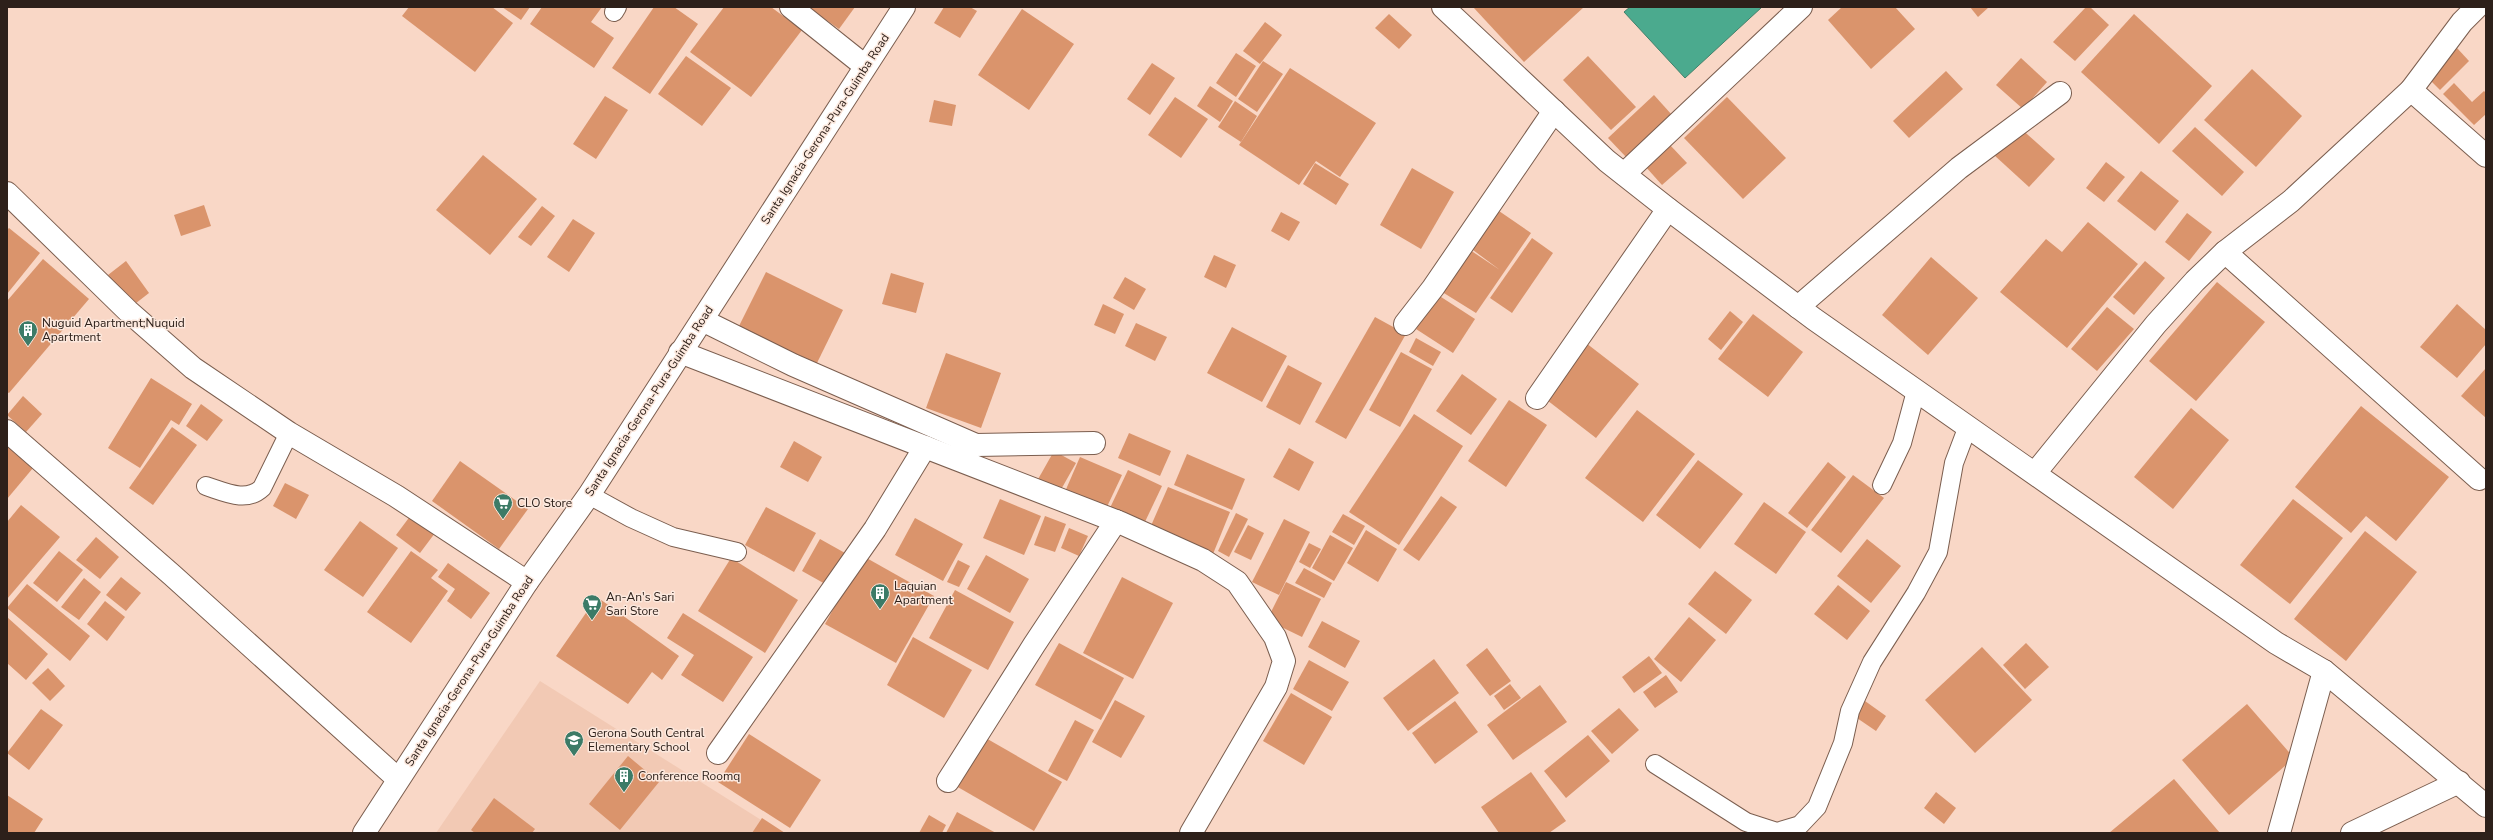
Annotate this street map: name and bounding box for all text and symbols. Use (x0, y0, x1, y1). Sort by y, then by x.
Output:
street label: Santa Ignacia-Gerona-Pura-Guimba Road (757, 31, 893, 227)
street label: Santa Ignacia-Gerona-Pura-Guimba Road (581, 303, 717, 499)
place label: Nuguid Apartment;Nuquid Apartment (42, 315, 185, 345)
building icon: Nuguid Apartment;Nuquid Apartment (17, 319, 39, 347)
supermarket icon: CLO Store (492, 492, 514, 520)
place label: CLO Store (517, 495, 572, 511)
street label: Santa Ignacia-Gerona-Pura-Guimba Road (401, 573, 537, 769)
place label: Laquian Apartment (894, 578, 953, 608)
building icon: Laquian Apartment (869, 582, 891, 610)
place label: An-An's Sari Sari Store (606, 589, 674, 619)
supermarket icon: An-An's Sari Sari Store (581, 593, 603, 621)
place label: Gerona South Central Elementary School (588, 725, 705, 755)
school or university icon: Gerona South Central Elementary School (563, 729, 585, 757)
building icon: Conference Roomq (613, 765, 635, 793)
place label: Conference Roomq (638, 768, 740, 784)

